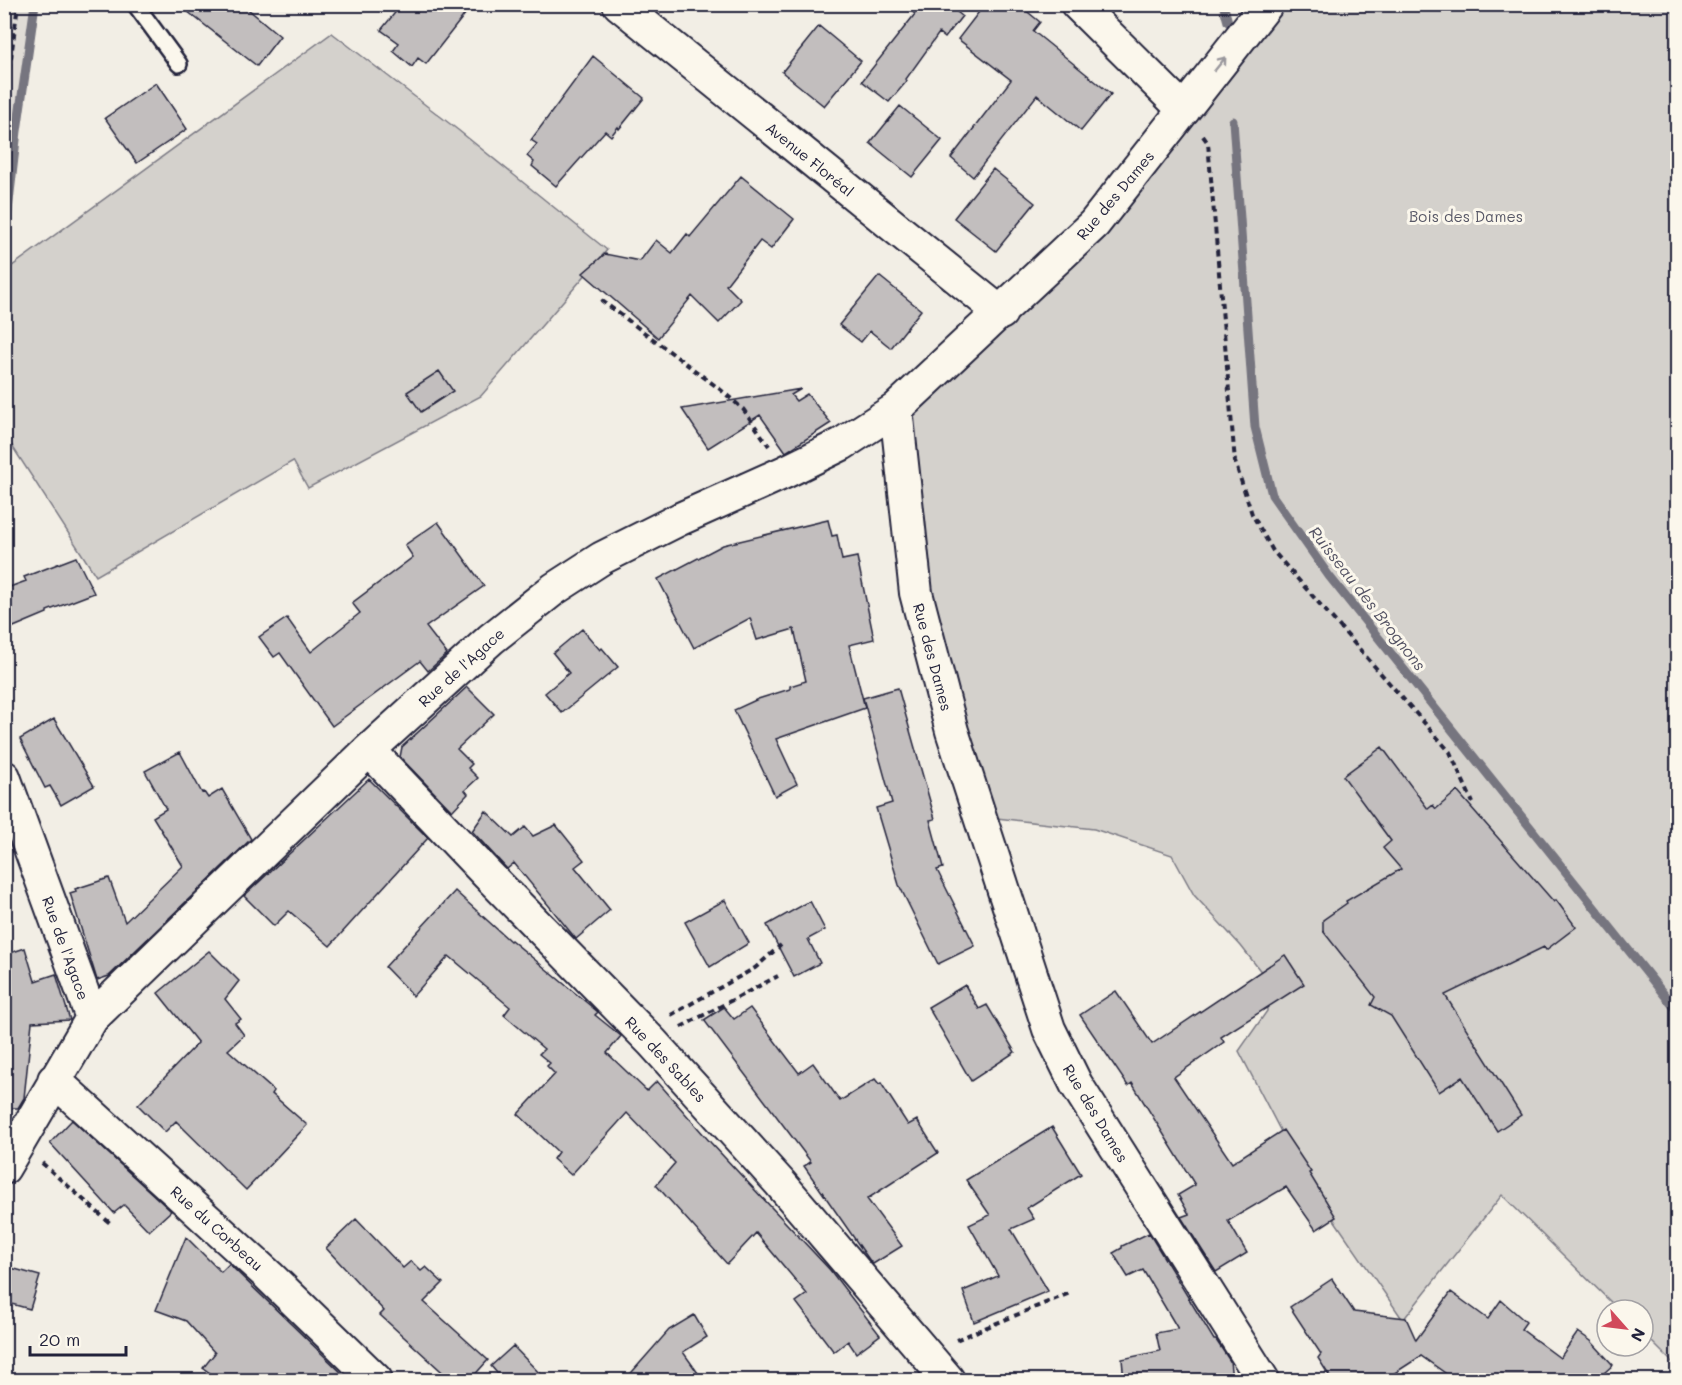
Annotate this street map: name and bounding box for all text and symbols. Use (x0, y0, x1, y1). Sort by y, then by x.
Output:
one-way arrow (1214, 56, 1227, 72)
street label: Avenue Floréal (762, 117, 858, 201)
street label: Rue des Dames (1072, 146, 1158, 244)
park label: Bois des Dames (1409, 206, 1523, 226)
water label: Ruisseau des Brognons (1305, 521, 1431, 675)
street label: Rue des Dames (909, 601, 957, 713)
street label: Rue de l'Agace (414, 623, 508, 711)
street label: Rue de l'Agace (38, 893, 94, 1003)
street label: Rue des Sables (621, 1012, 711, 1106)
street label: Rue des Dames (1059, 1060, 1133, 1166)
street label: Rue du Corbeau (166, 1181, 268, 1275)
north arrow (1595, 1298, 1655, 1358)
scale bar (30, 1319, 126, 1357)
text: N (1627, 1325, 1651, 1346)
text: 20 m (39, 1327, 80, 1351)

